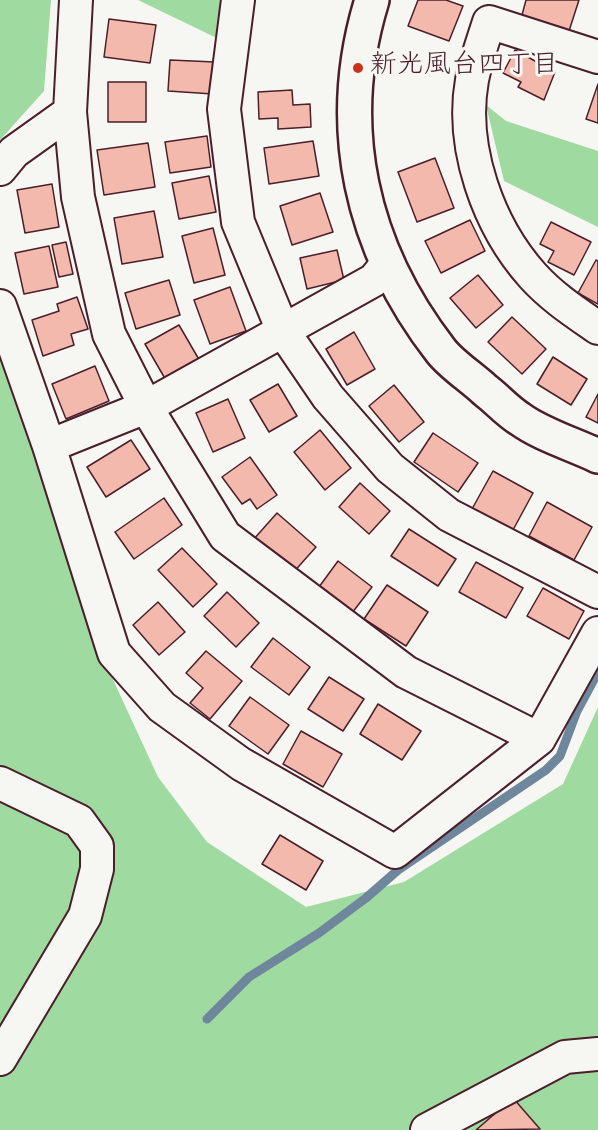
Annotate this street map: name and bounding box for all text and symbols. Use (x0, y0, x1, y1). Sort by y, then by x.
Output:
place label: 新光風台四丁目 (370, 52, 559, 84)
marker: 新光風台四丁目 (351, 61, 365, 75)

